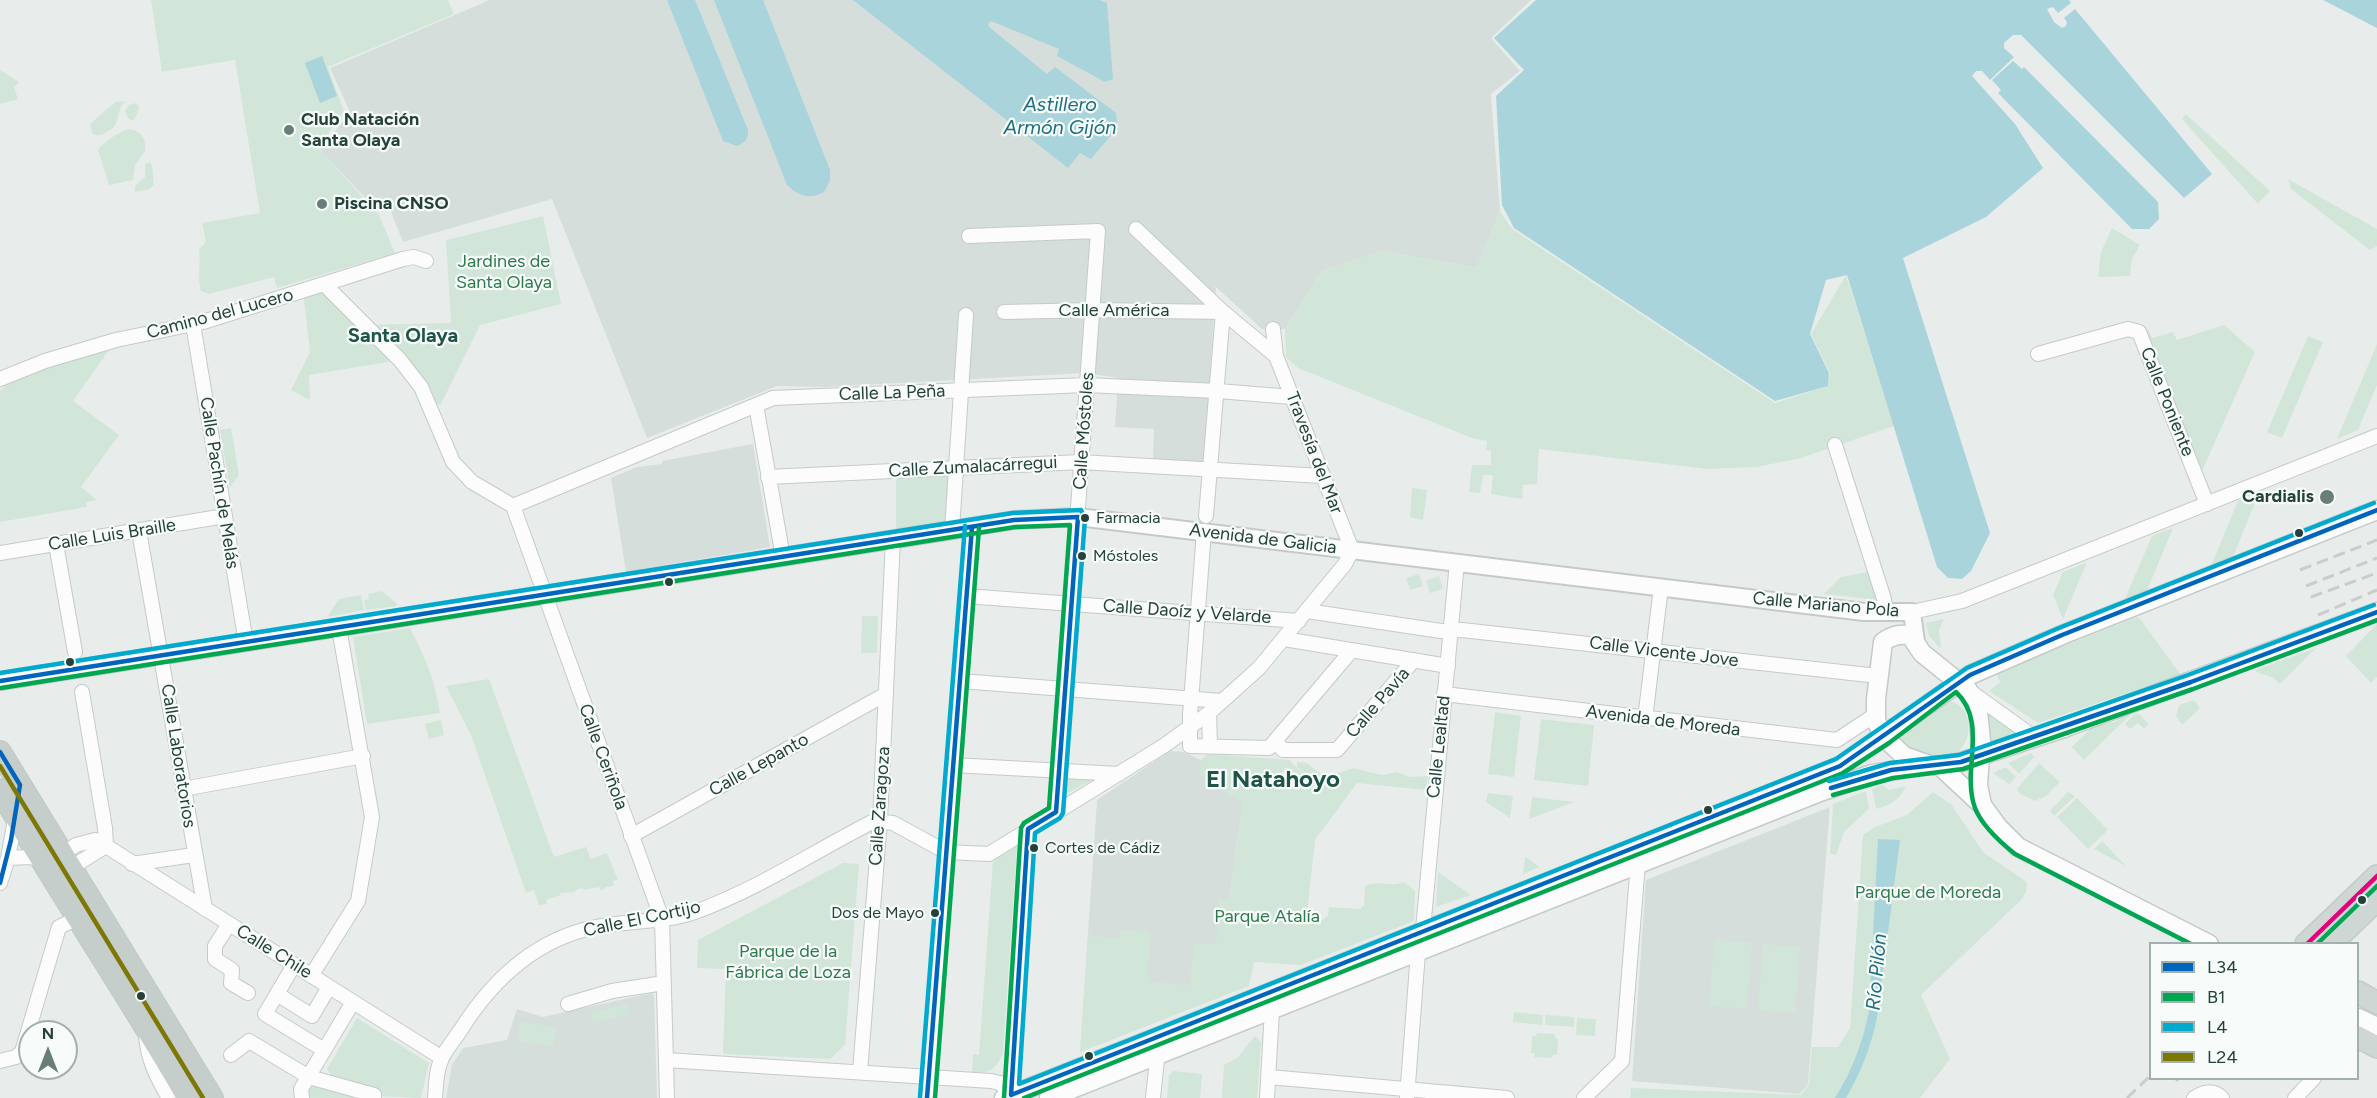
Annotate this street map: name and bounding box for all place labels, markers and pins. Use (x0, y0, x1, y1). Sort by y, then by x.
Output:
place label: Club Natación Santa Olaya (301, 109, 419, 152)
marker: Club Natación Santa Olaya (282, 123, 296, 137)
place label: Piscina CNSO (334, 193, 449, 215)
marker: Piscina CNSO (315, 197, 329, 211)
place label: Cardialis (2242, 486, 2314, 508)
marker: Cardialis (2318, 488, 2336, 506)
place label: Farmacia (1096, 508, 1160, 528)
marker: Farmacia (1079, 512, 1091, 524)
unlabelled marker (2293, 527, 2305, 539)
place label: Móstoles (1093, 546, 1158, 566)
marker: Móstoles (1076, 550, 1088, 562)
unlabelled marker (663, 576, 675, 588)
unlabelled marker (64, 656, 76, 668)
unlabelled marker (1702, 804, 1714, 816)
place label: Cortes de Cádiz (1045, 838, 1160, 858)
marker: Cortes de Cádiz (1028, 842, 1040, 854)
unlabelled marker (2356, 894, 2368, 906)
place label: Dos de Mayo (831, 903, 924, 923)
marker: Dos de Mayo (929, 907, 941, 919)
unlabelled marker (135, 990, 147, 1002)
unlabelled marker (1083, 1050, 1095, 1062)

